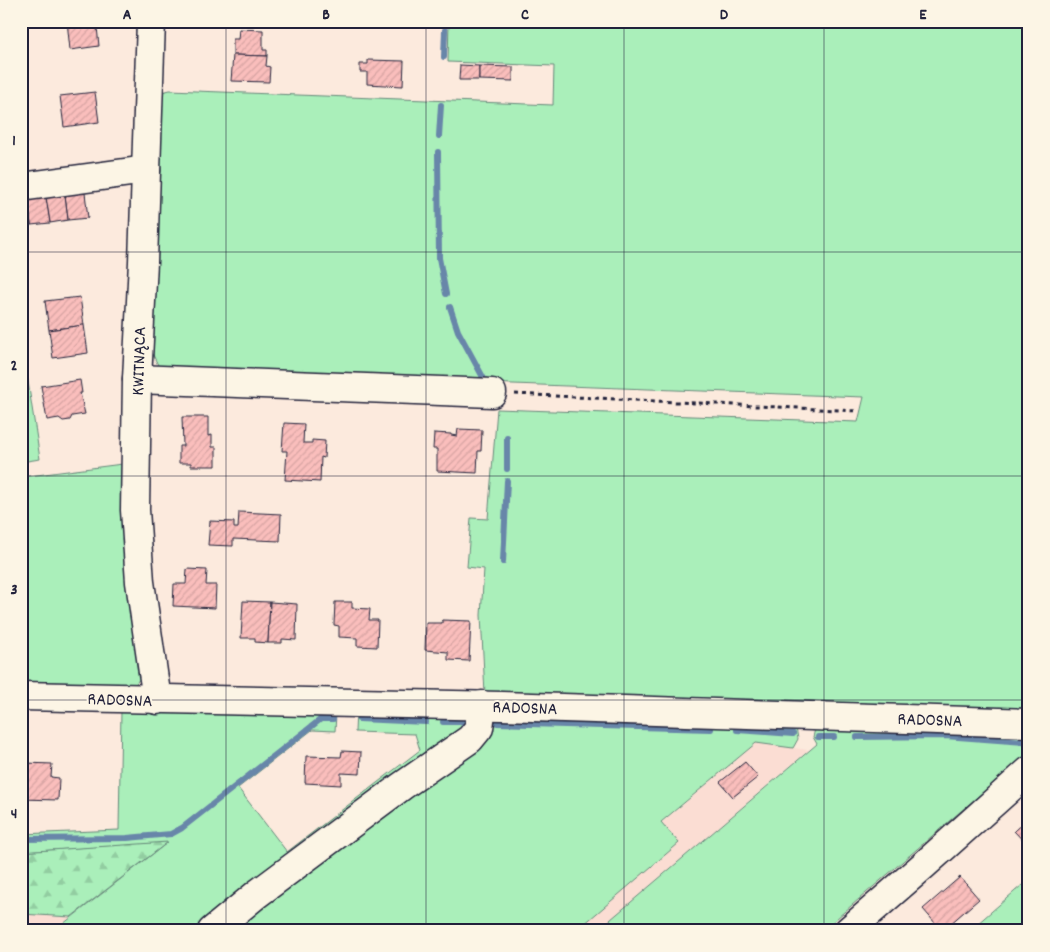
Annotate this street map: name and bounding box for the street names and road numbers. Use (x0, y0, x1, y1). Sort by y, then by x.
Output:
street label: KWITNĄCA (127, 326, 154, 396)
street label: RADOSNA (87, 688, 153, 715)
street label: RADOSNA (492, 696, 558, 723)
street label: RADOSNA (897, 708, 963, 735)

